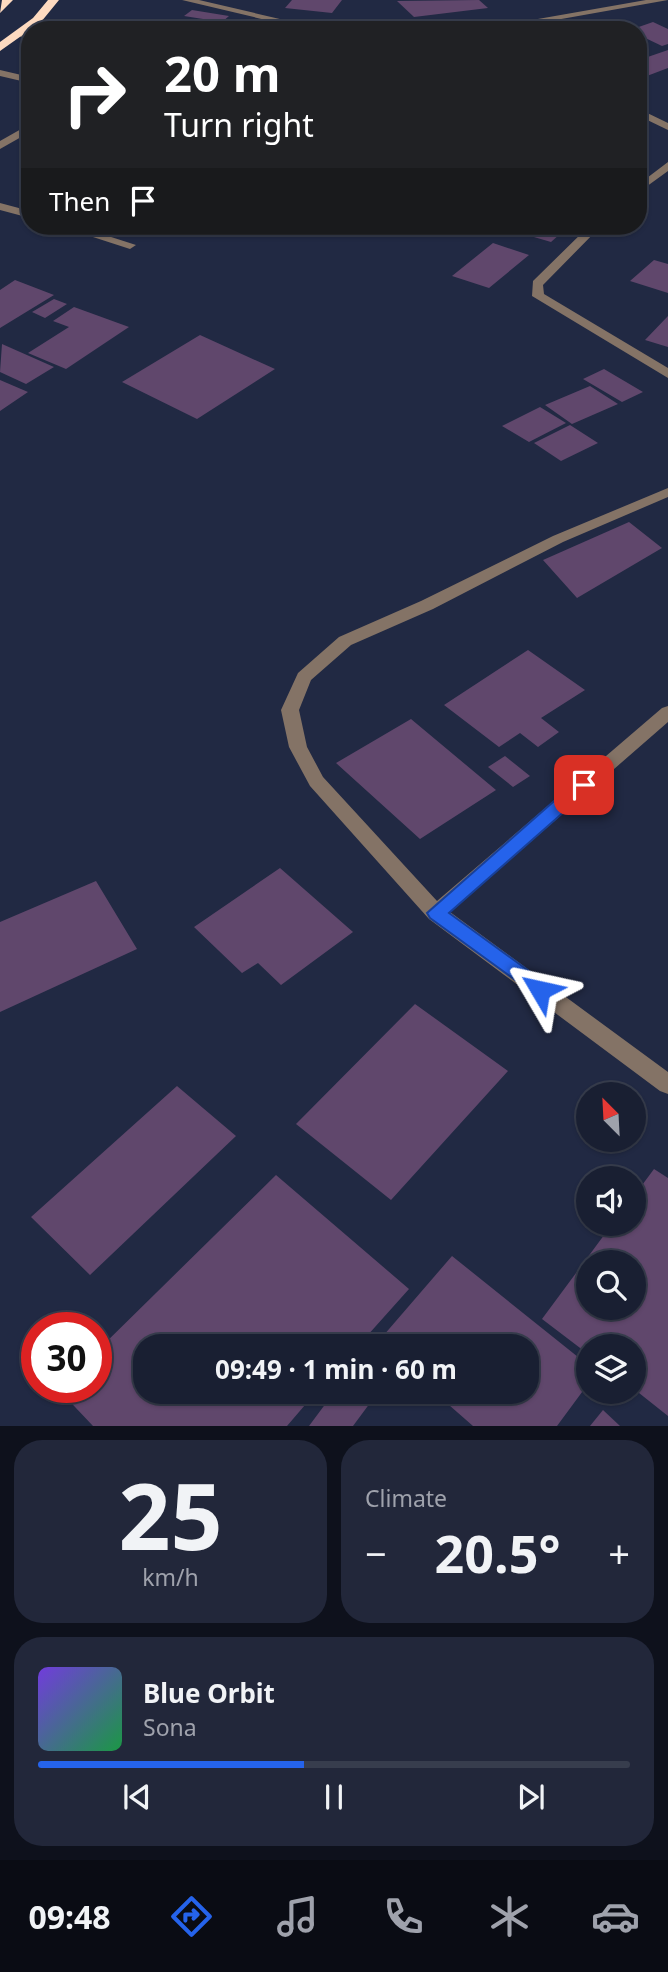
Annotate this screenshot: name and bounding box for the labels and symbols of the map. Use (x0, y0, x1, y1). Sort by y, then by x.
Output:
pin (554, 755, 614, 815)
position arrow (503, 953, 577, 1027)
north arrow (576, 1082, 646, 1152)
speed limit sign: 30 (21, 1312, 112, 1403)

